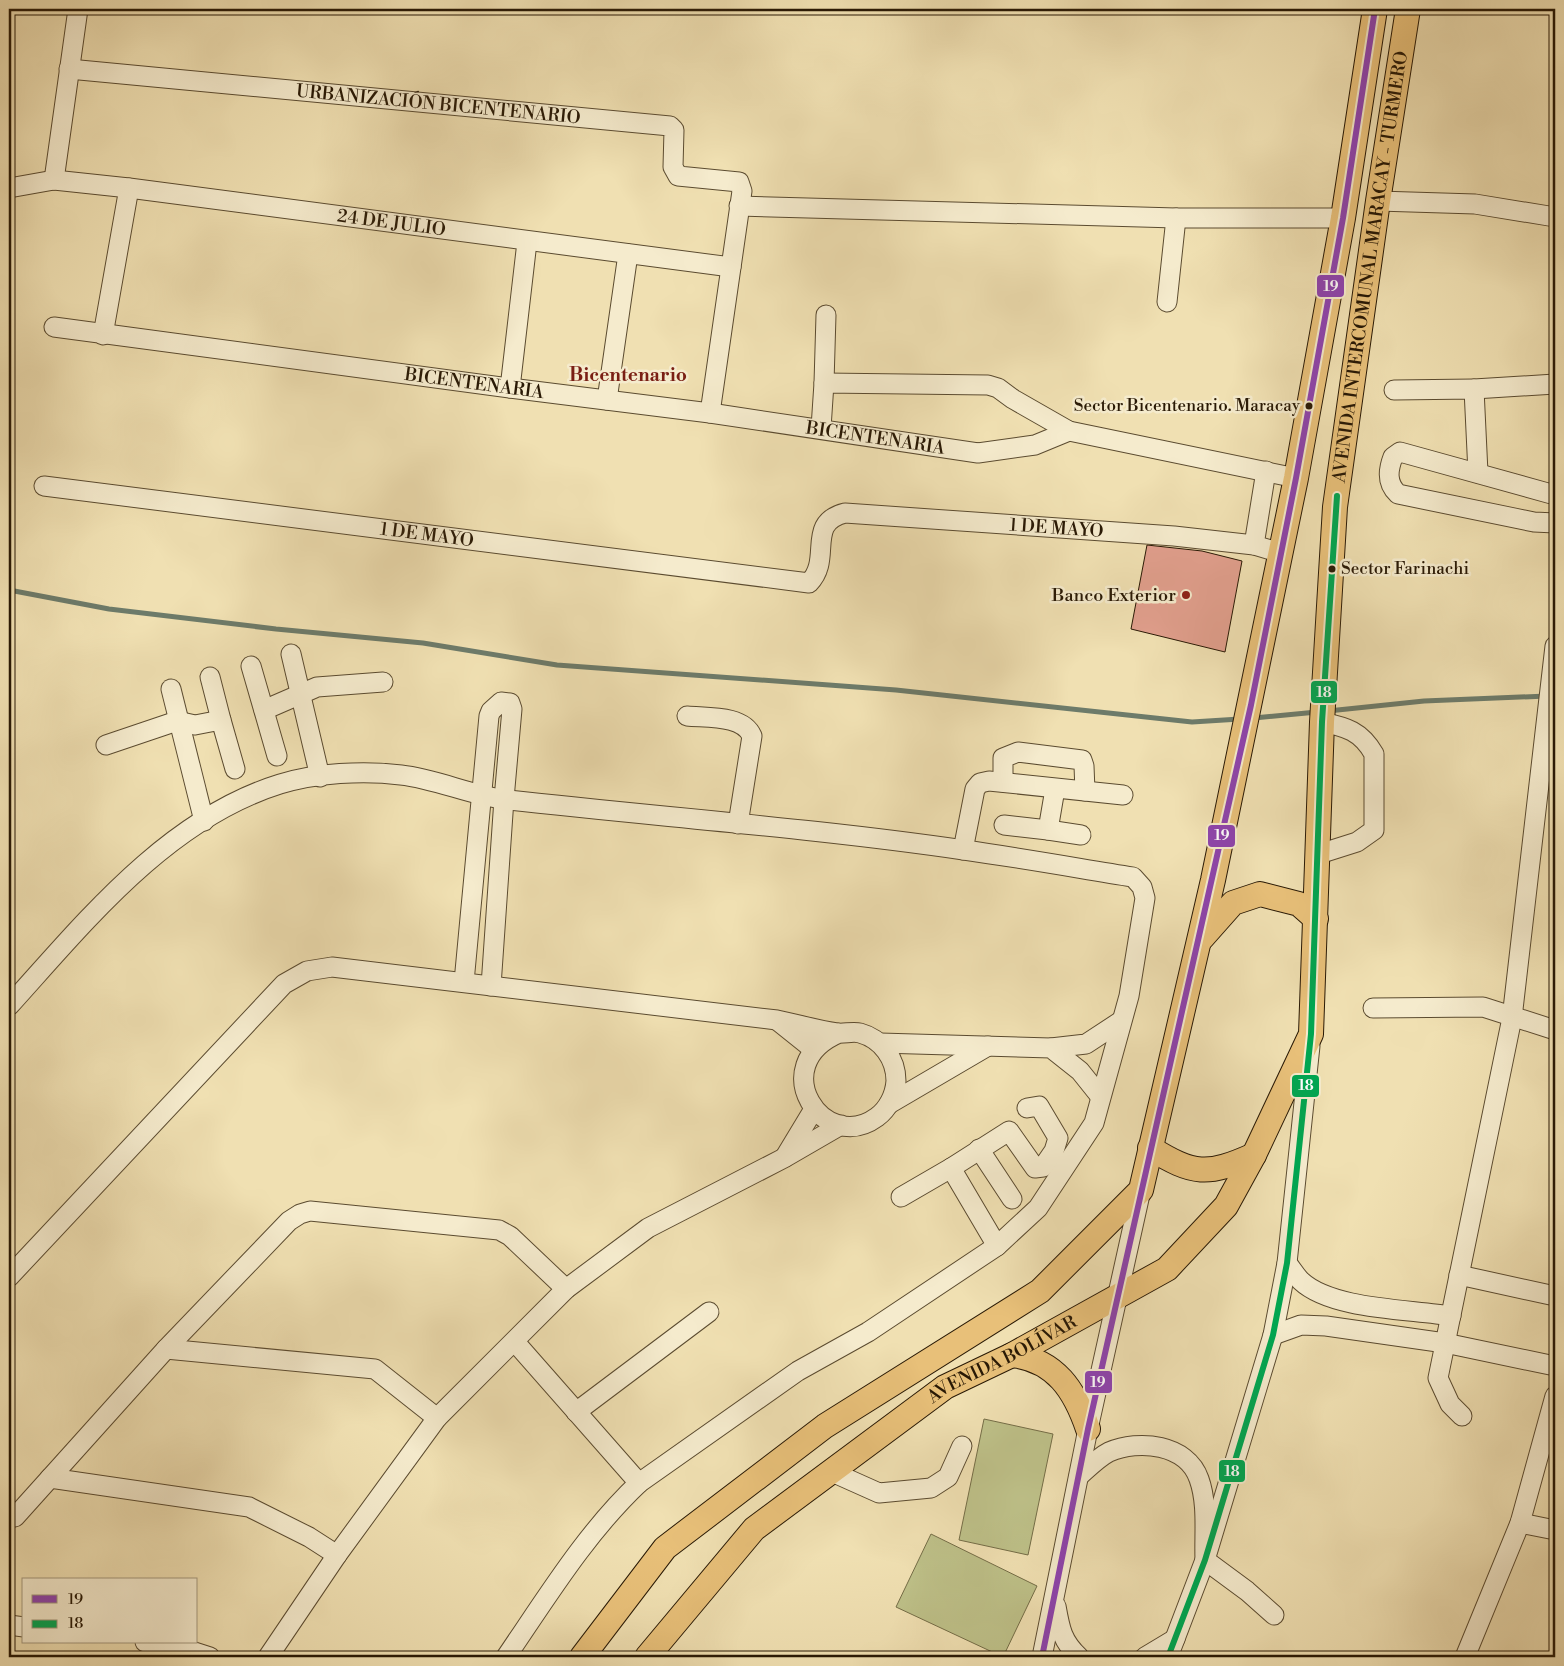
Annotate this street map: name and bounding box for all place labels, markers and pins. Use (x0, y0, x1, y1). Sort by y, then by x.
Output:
place label: Sector Bicentenario. Maracay (1074, 395, 1301, 417)
marker: Sector Bicentenario. Maracay (1304, 401, 1314, 411)
place label: Sector Farinachi (1341, 558, 1469, 580)
marker: Sector Farinachi (1327, 564, 1337, 574)
place label: Banco Exterior (1051, 584, 1176, 607)
marker: Banco Exterior (1180, 589, 1192, 601)

